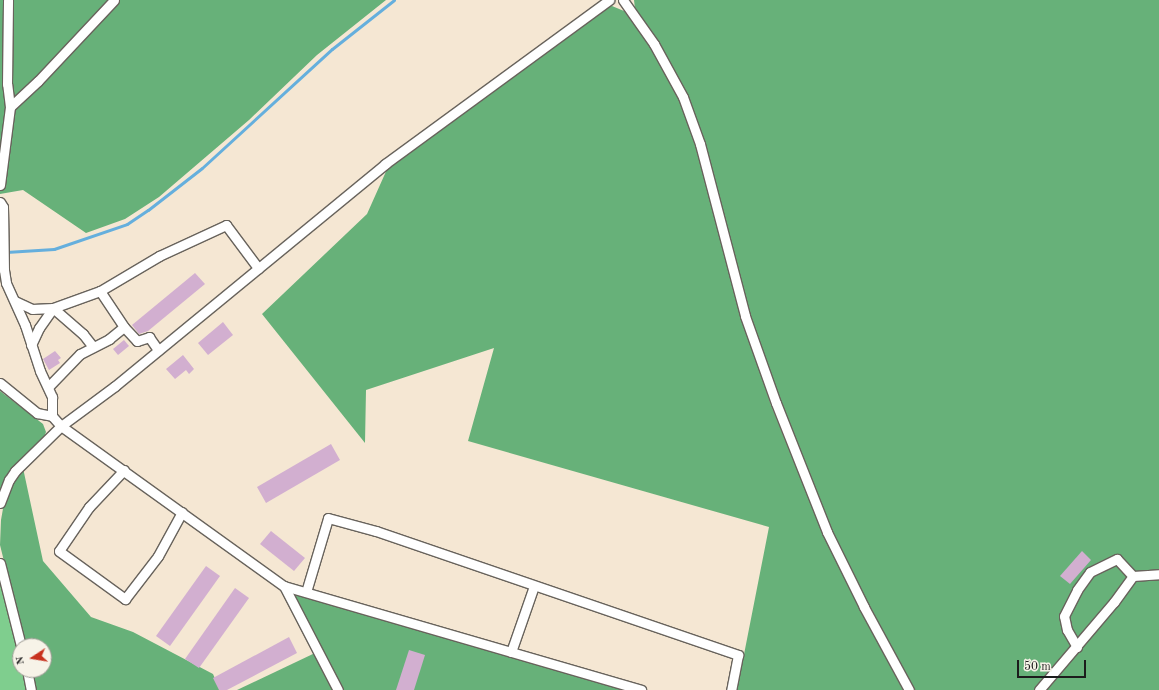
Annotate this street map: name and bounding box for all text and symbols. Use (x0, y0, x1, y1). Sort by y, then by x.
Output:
north arrow (12, 638, 52, 678)
scale bar (1019, 652, 1088, 678)
text: N (14, 655, 27, 666)
text: 50 m (1024, 661, 1051, 673)

